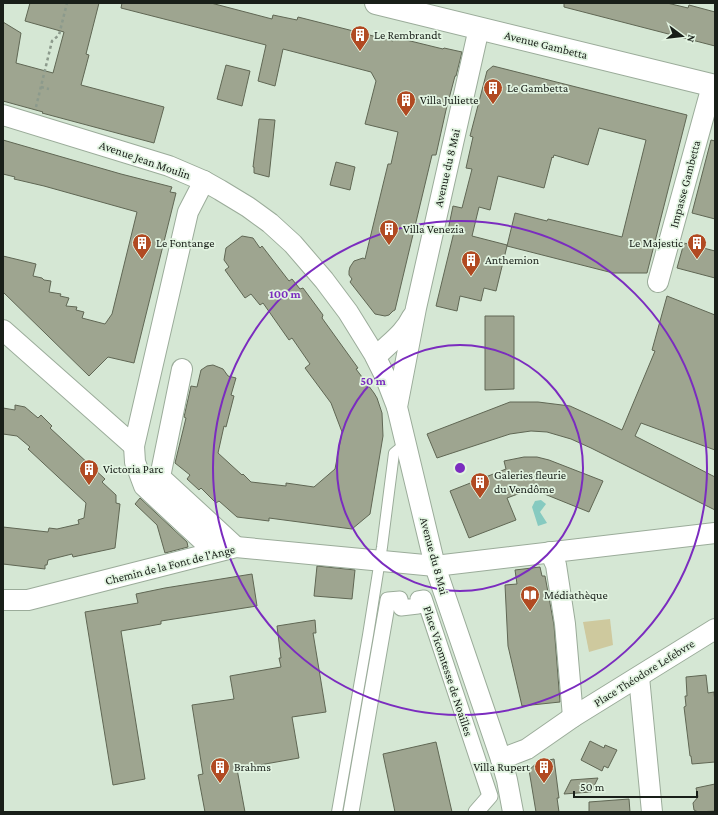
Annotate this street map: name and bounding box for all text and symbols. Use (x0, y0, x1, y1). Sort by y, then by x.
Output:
north arrow (662, 16, 702, 56)
building icon: Le Rembrandt (349, 24, 371, 52)
place label: Le Rembrandt (374, 28, 442, 42)
street label: Avenue Gambetta (503, 28, 589, 62)
text: N (685, 33, 698, 44)
building icon: Le Gambetta (482, 77, 504, 105)
place label: Le Gambetta (507, 81, 569, 95)
building icon: Villa Juliette (395, 89, 417, 117)
place label: Villa Juliette (420, 93, 479, 107)
street label: Avenue du 8 Mai (431, 128, 463, 208)
street label: Avenue Jean Moulin (97, 138, 193, 182)
street label: Impasse Gambetta (667, 138, 703, 229)
building icon: Villa Venezia (378, 218, 400, 246)
place label: Villa Venezia (403, 222, 464, 236)
building icon: Le Fontange (131, 232, 153, 260)
building icon: Le Majestic (686, 232, 708, 260)
place label: Le Fontange (156, 236, 215, 250)
place label: Le Majestic (629, 236, 683, 250)
building icon: Anthemion (460, 249, 482, 277)
place label: Anthemion (485, 253, 540, 267)
text: 100 m (269, 287, 302, 301)
text: 50 m (360, 374, 387, 388)
building icon: Victoria Parc (78, 458, 100, 486)
centre of rings (453, 461, 467, 475)
place label: Victoria Parc (103, 462, 163, 476)
place label: Galeries fleurie du Vendôme (494, 468, 566, 496)
building icon: Galeries fleurie du Vendôme (469, 471, 491, 499)
street label: Avenue du 8 Mai (417, 516, 451, 596)
street label: Chemin de la Font de l'Ange (104, 542, 236, 588)
library icon: Médiathèque (519, 584, 541, 612)
place label: Médiathèque (544, 588, 608, 602)
street label: Place Vicomtesse de Noailles (420, 604, 476, 738)
street label: Place Théodore Lefebvre (591, 636, 697, 710)
building icon: Brahms (209, 756, 231, 784)
building icon: Villa Rupert (533, 756, 555, 784)
place label: Brahms (234, 760, 271, 774)
place label: Villa Rupert (473, 760, 531, 774)
scale bar (574, 773, 697, 799)
text: 50 m (580, 780, 605, 794)

